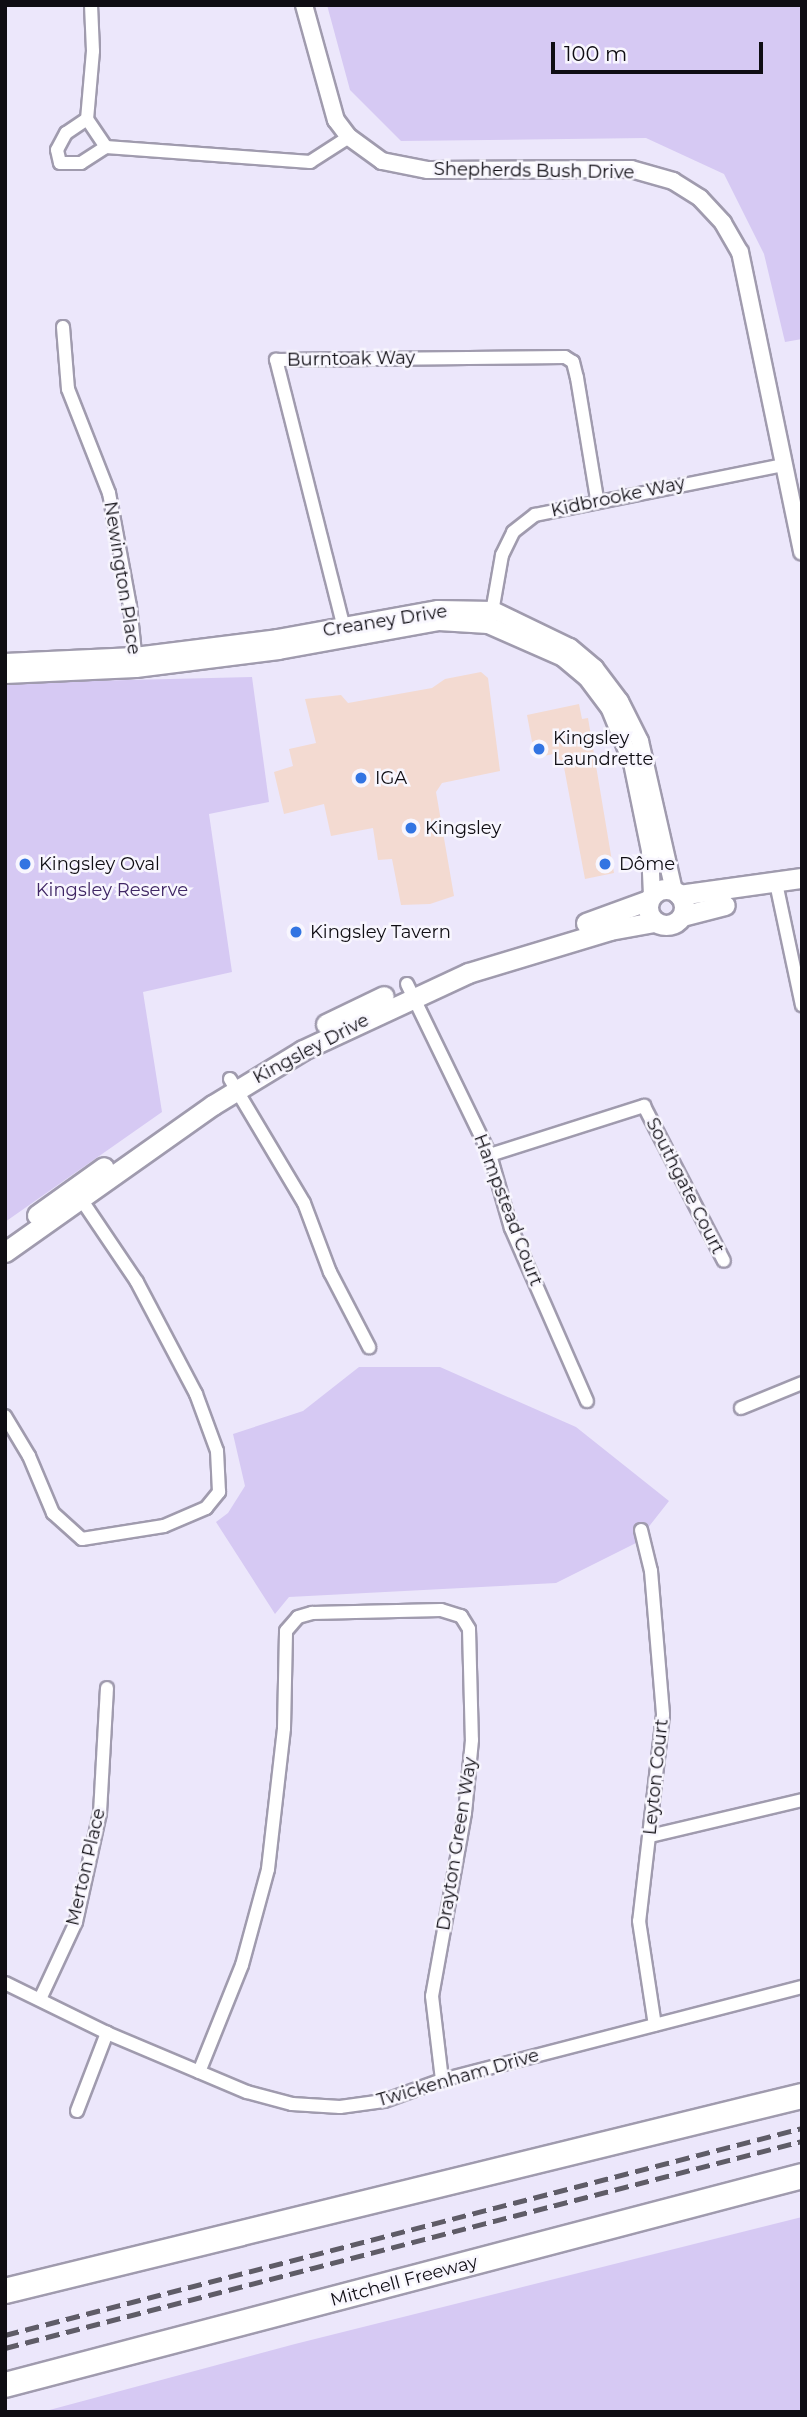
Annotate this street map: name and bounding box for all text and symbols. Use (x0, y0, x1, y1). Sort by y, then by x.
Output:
scale bar (555, 28, 767, 72)
text: 100 m (564, 41, 627, 66)
street label: Shepherds Bush Drive (434, 158, 634, 184)
street label: Burntoak Way (287, 347, 415, 371)
street label: Kidbrooke Way (549, 472, 687, 522)
street label: Newington Place (99, 500, 145, 656)
street label: Creaney Drive (321, 601, 449, 641)
place label: Kingsley Laundrette (553, 728, 653, 770)
marker: Kingsley Laundrette (531, 741, 547, 757)
place label: IGA (375, 767, 407, 789)
marker: IGA (353, 770, 369, 786)
place label: Kingsley (425, 817, 501, 839)
marker: Kingsley (403, 820, 419, 836)
place label: Kingsley Oval (39, 853, 160, 875)
place label: Dôme (619, 853, 675, 875)
marker: Kingsley Oval (17, 856, 33, 872)
marker: Dôme (597, 856, 613, 872)
park label: Kingsley Reserve (36, 879, 188, 901)
place label: Kingsley Tavern (310, 921, 451, 943)
marker: Kingsley Tavern (288, 924, 304, 940)
street label: Kingsley Drive (249, 1009, 373, 1089)
street label: Southgate Court (641, 1114, 729, 1258)
street label: Hampstead Court (469, 1131, 547, 1289)
street label: Leyton Court (639, 1718, 673, 1836)
street label: Drayton Green Way (433, 1756, 481, 1932)
street label: Merton Place (62, 1806, 110, 1928)
street label: Twickenham Drive (374, 2045, 542, 2111)
street label: Mitchell Freeway (328, 2251, 480, 2311)

